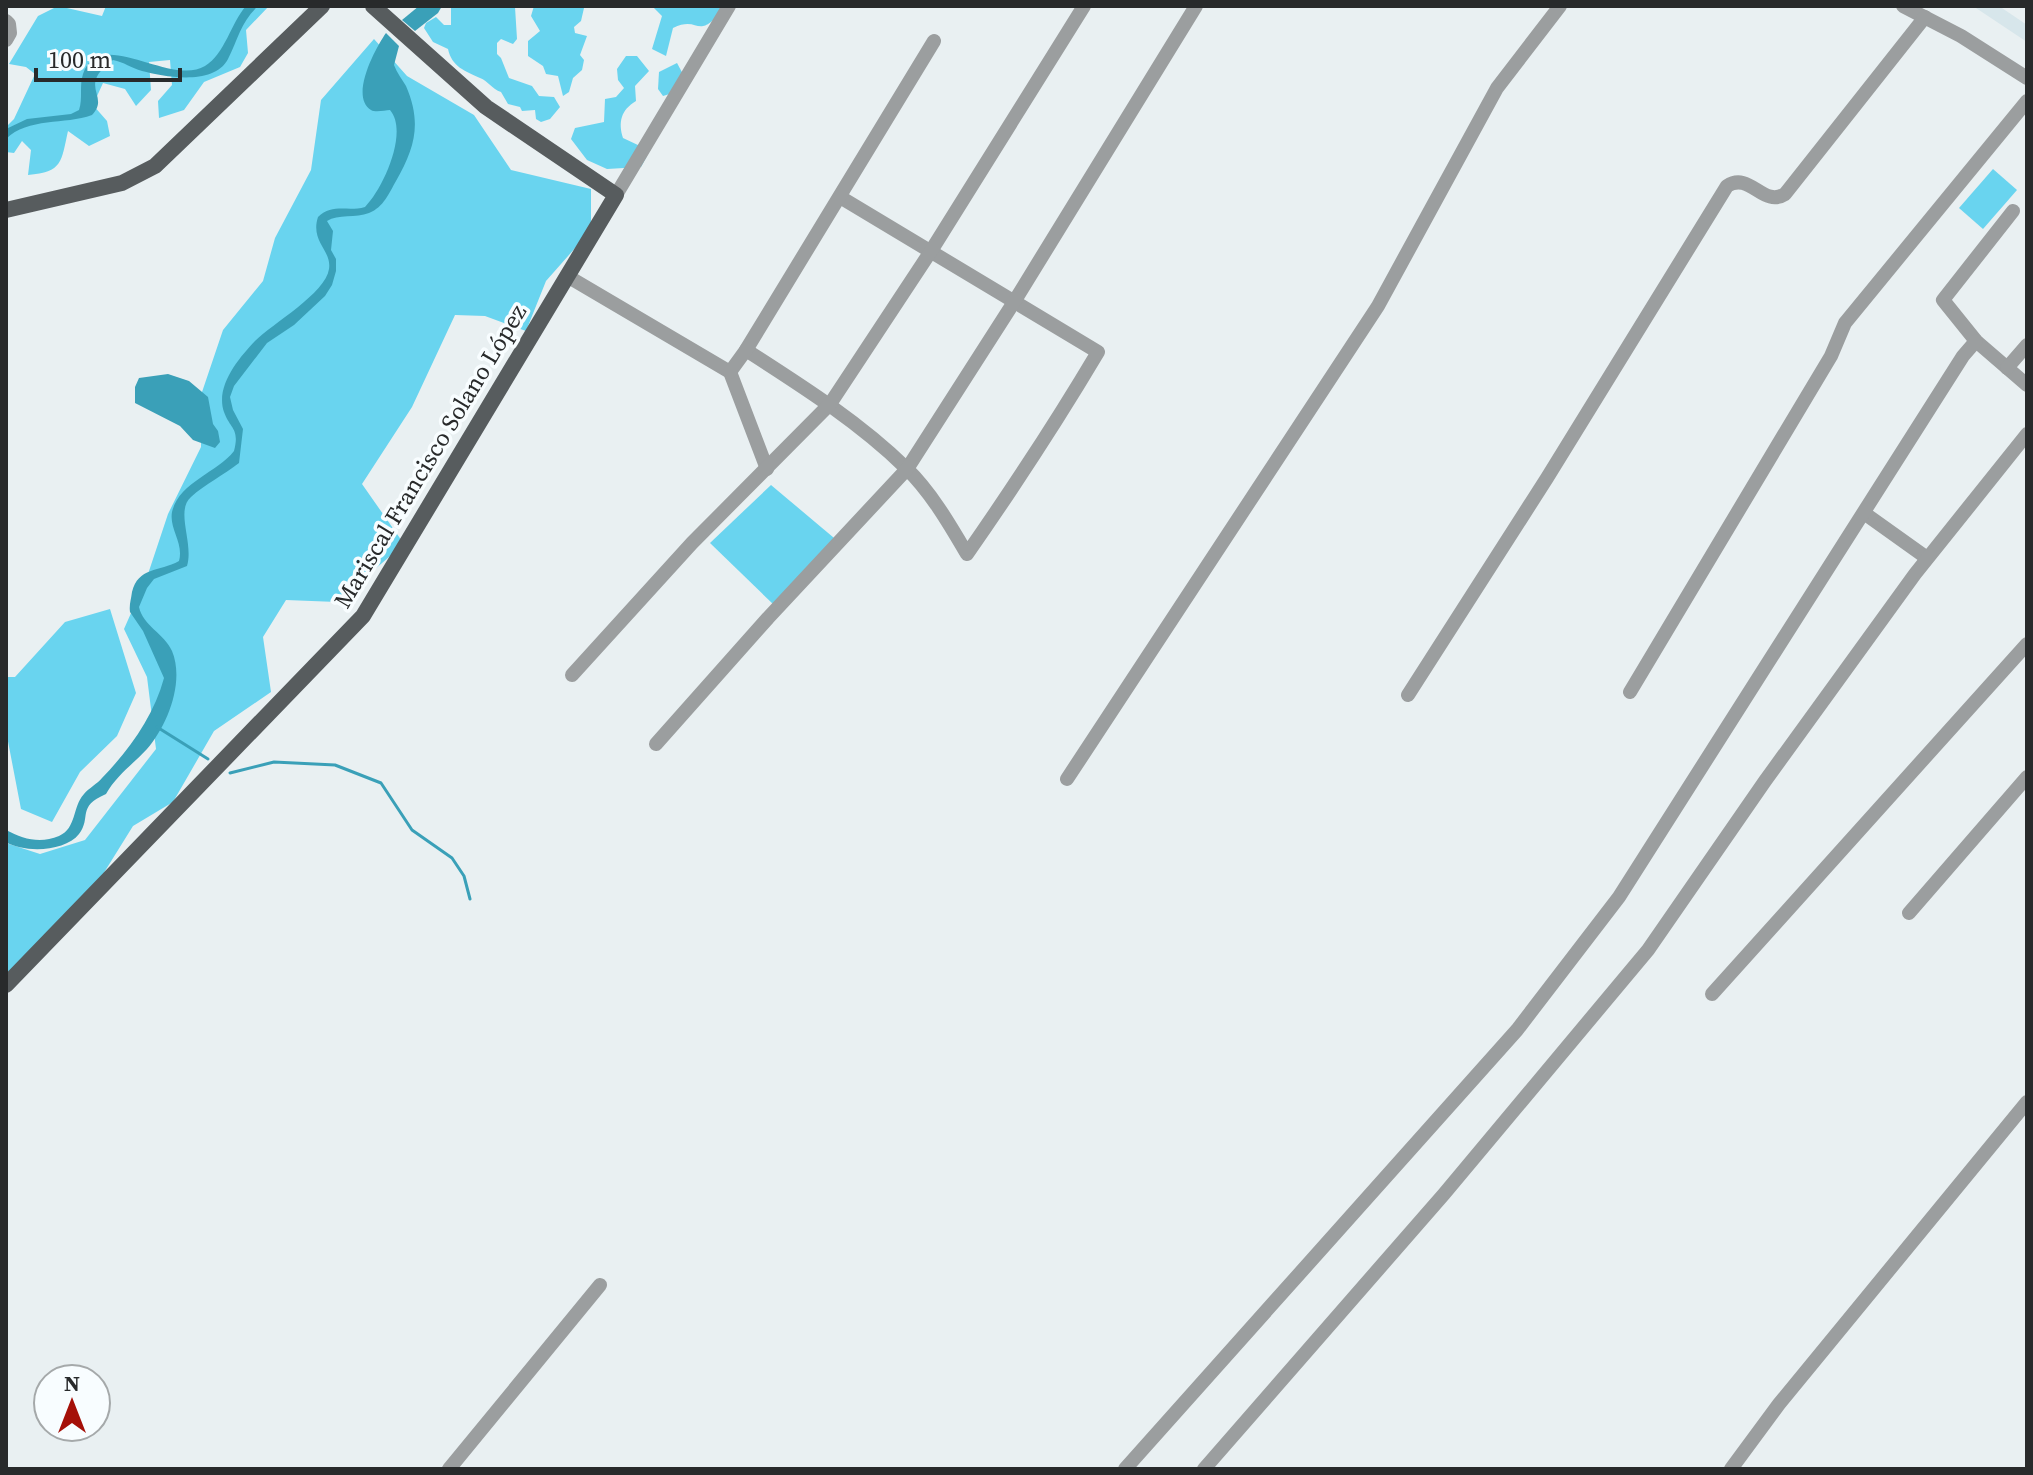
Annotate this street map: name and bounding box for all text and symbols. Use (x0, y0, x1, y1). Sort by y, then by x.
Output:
scale bar (36, 32, 180, 82)
text: 100 m (48, 43, 111, 76)
street label: Mariscal Francisco Solano López (326, 298, 534, 614)
north arrow (32, 1363, 112, 1443)
text: N (64, 1368, 80, 1398)

